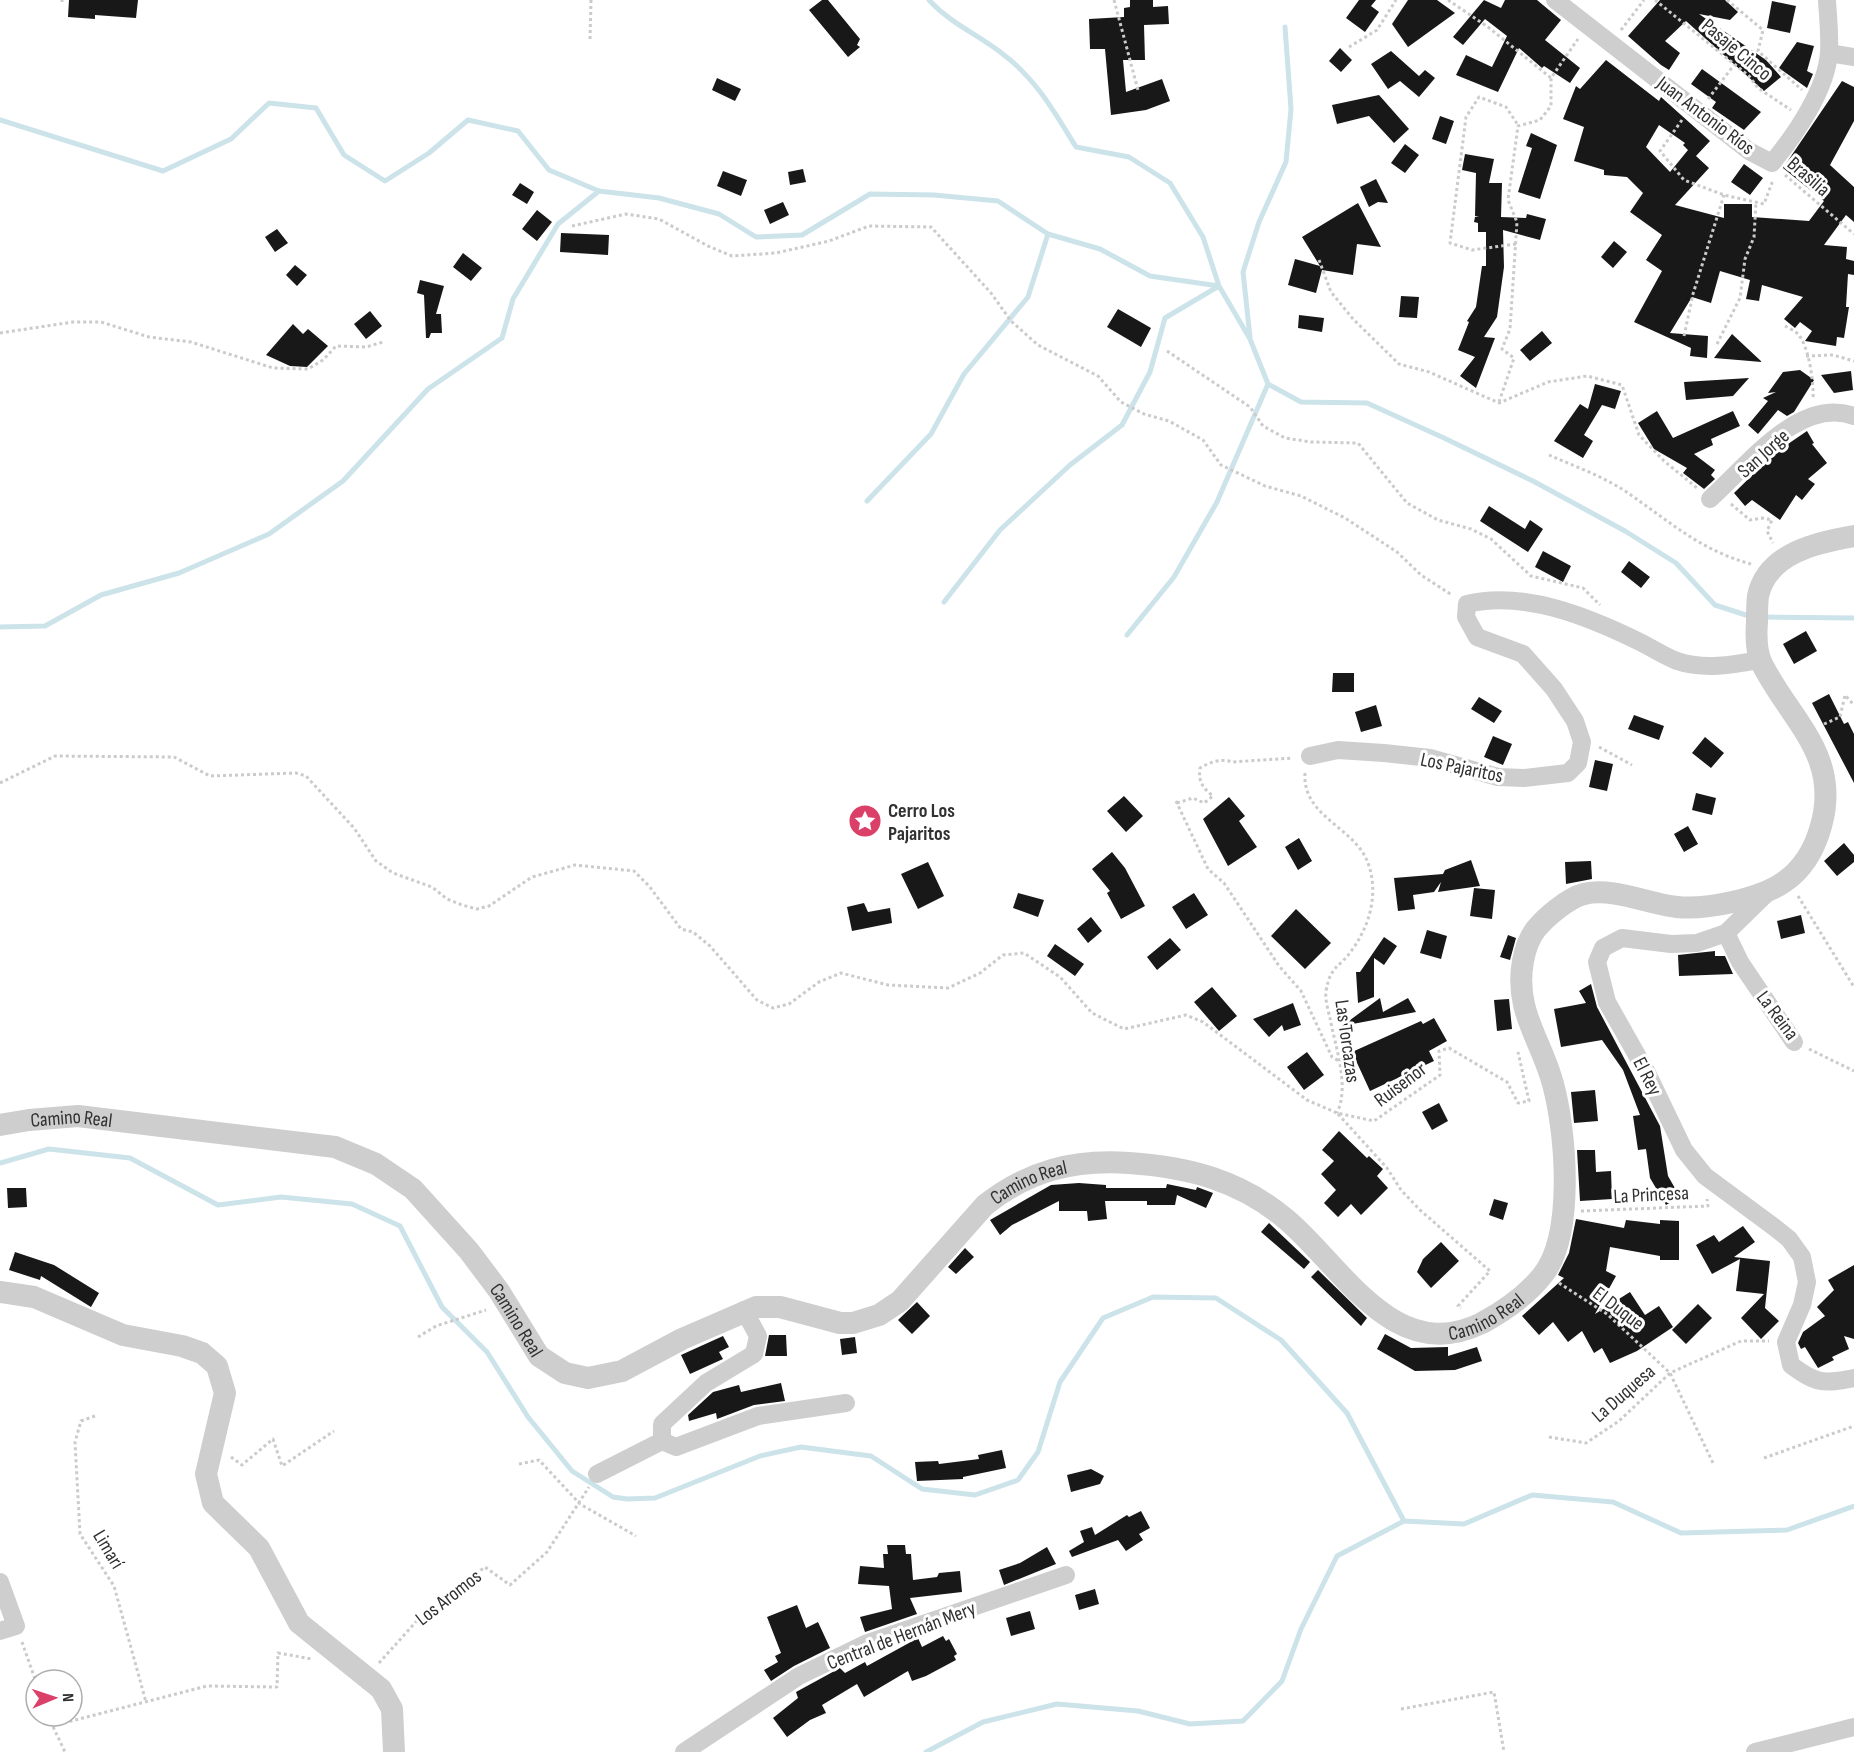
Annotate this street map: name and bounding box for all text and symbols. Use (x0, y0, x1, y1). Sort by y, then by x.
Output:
street label: Pasaje Cinco (1697, 14, 1776, 86)
street label: Juan Antonio Ríos (1651, 71, 1759, 160)
street label: Brasilia (1782, 152, 1835, 202)
street label: San Jorge (1733, 424, 1795, 483)
street label: Los Pajaritos (1418, 748, 1505, 788)
place label: Cerro Los Pajaritos (888, 799, 955, 846)
place icon: Cerro Los Pajaritos (847, 803, 883, 839)
street label: La Reina (1751, 986, 1803, 1045)
street label: Las Torcazas (1329, 998, 1365, 1084)
street label: El Rey (1627, 1053, 1667, 1100)
street label: Ruiseñor (1370, 1057, 1432, 1112)
street label: Camino Real (30, 1105, 114, 1133)
street label: Camino Real (986, 1156, 1069, 1210)
street label: La Princesa (1613, 1181, 1689, 1209)
street label: Camino Real (484, 1279, 548, 1362)
street label: El Duque (1588, 1282, 1649, 1336)
street label: Camino Real (1447, 1289, 1529, 1346)
street label: La Duquesa (1587, 1360, 1660, 1428)
street label: Limarí (87, 1526, 129, 1574)
street label: Los Aromos (411, 1565, 486, 1631)
street label: Central de Hernán Mery (824, 1596, 979, 1675)
north arrow (24, 1668, 84, 1728)
text: N (58, 1693, 77, 1702)

